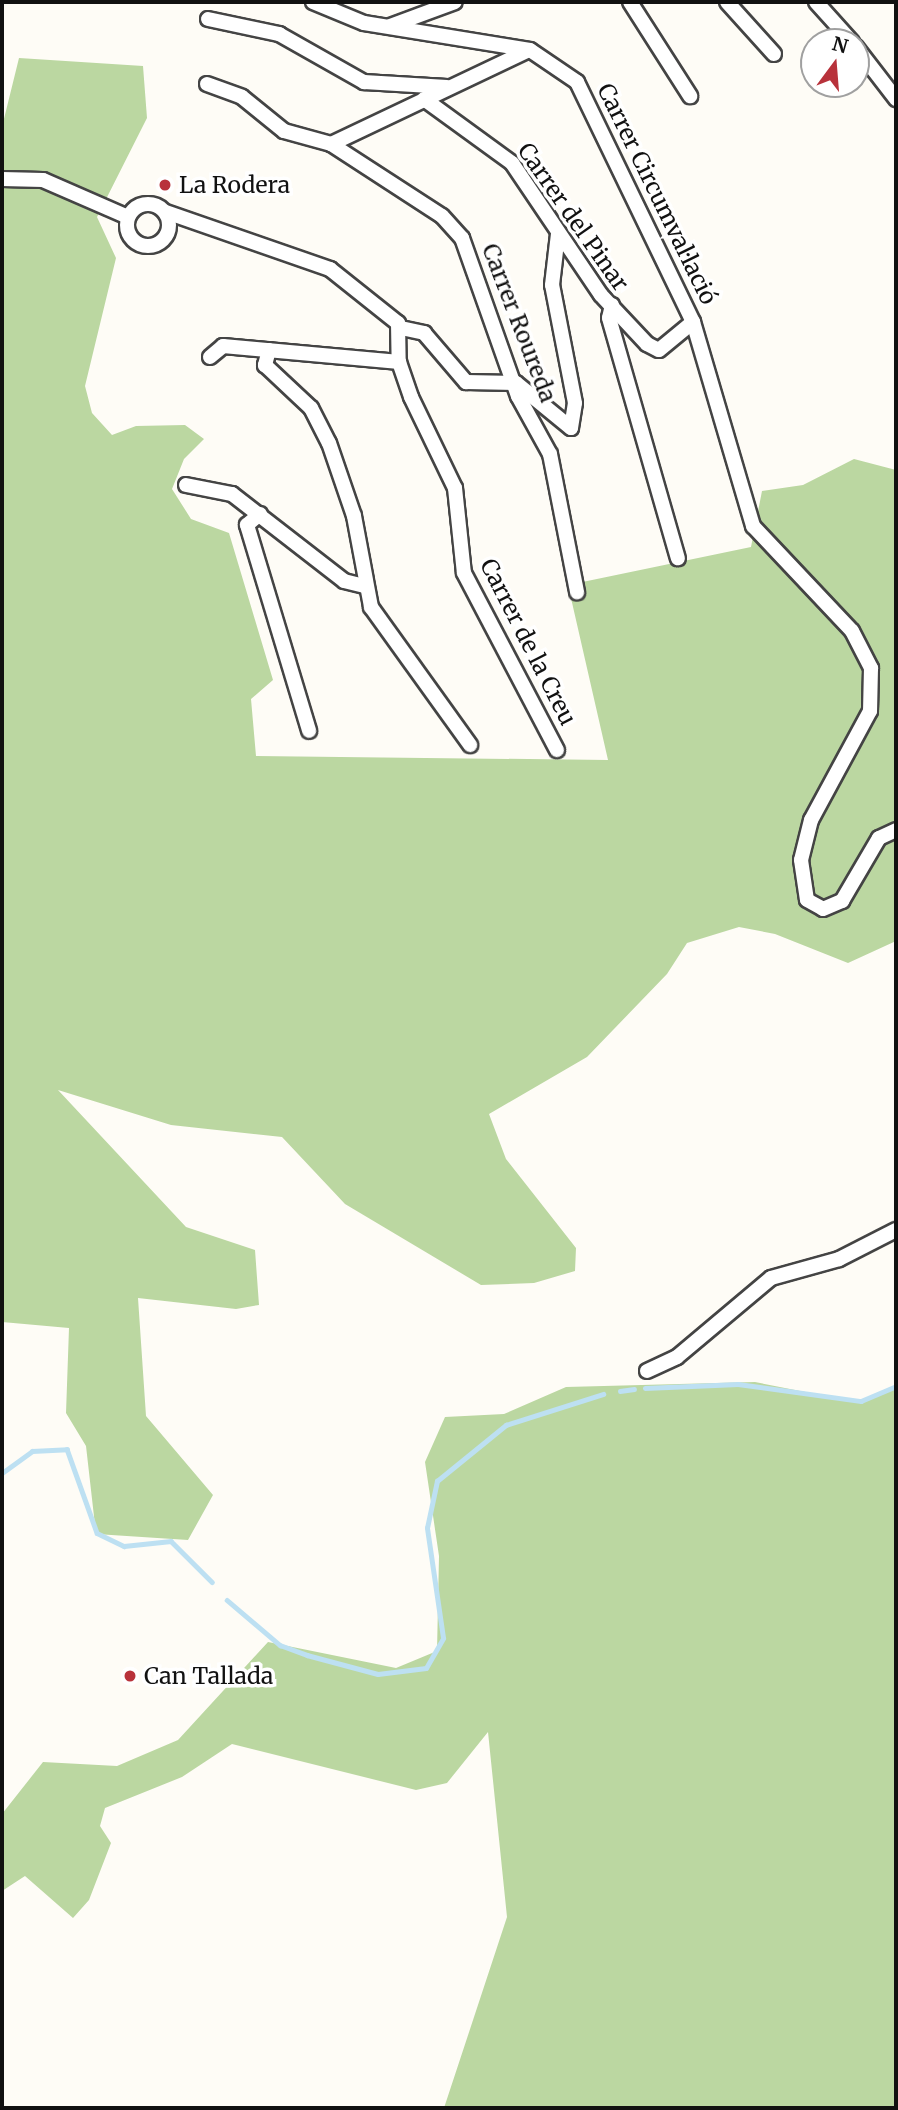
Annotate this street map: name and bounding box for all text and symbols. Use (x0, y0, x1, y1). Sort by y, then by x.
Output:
north arrow (800, 28, 870, 98)
text: N (830, 31, 851, 58)
street label: Carrer Circumval·lació (591, 79, 723, 309)
street label: Carrer del Pinar (512, 138, 634, 296)
place label: La Rodera (179, 171, 290, 199)
marker: La Rodera (157, 177, 173, 193)
street label: Carrer Roureda (476, 240, 562, 406)
street label: Carrer de la Creu (474, 554, 582, 730)
place label: Can Tallada (144, 1662, 273, 1690)
marker: Can Tallada (122, 1668, 138, 1684)

